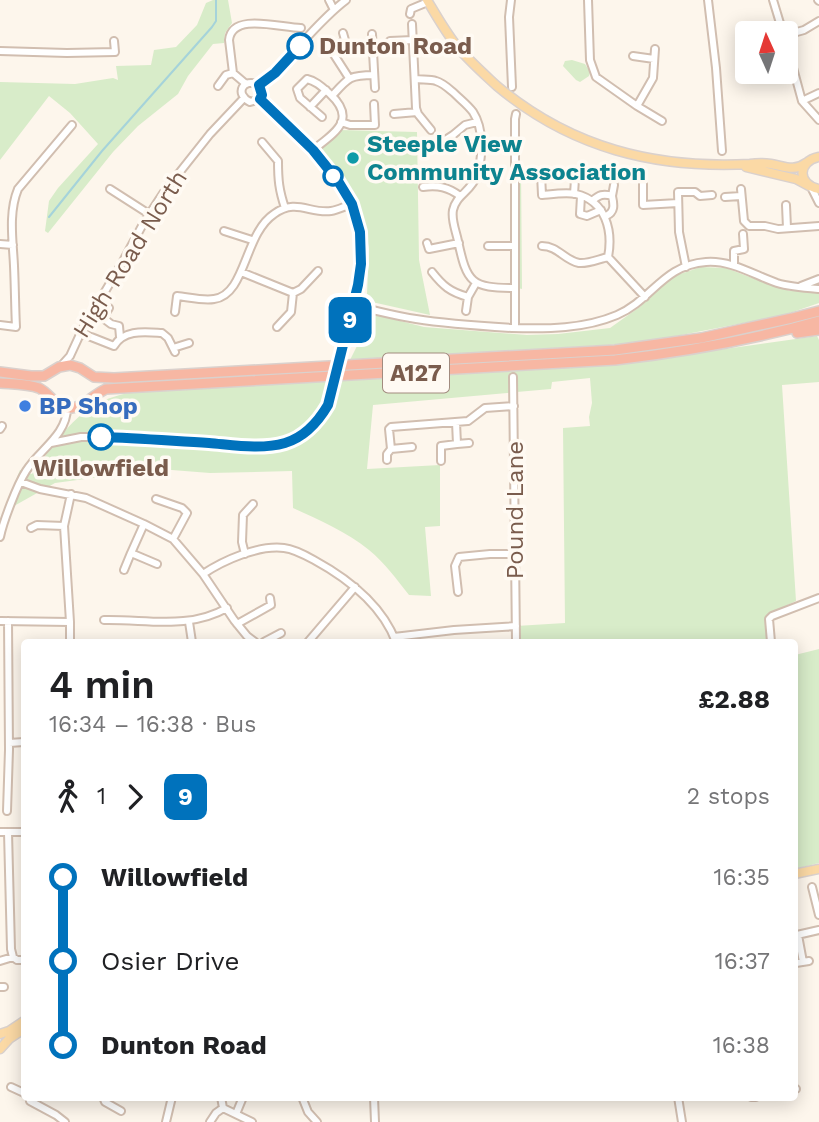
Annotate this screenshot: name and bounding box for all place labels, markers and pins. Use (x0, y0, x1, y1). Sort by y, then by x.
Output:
place label: Dunton Road (319, 32, 472, 60)
marker: Dunton Road (287, 33, 313, 59)
place label: Steeple View Community Association (367, 130, 646, 186)
marker: Steeple View Community Association (345, 150, 361, 166)
unlabelled marker (323, 166, 343, 186)
place label: BP Shop (39, 392, 138, 420)
marker: BP Shop (17, 398, 33, 414)
marker: Willowfield (88, 424, 114, 450)
place label: Willowfield (33, 454, 169, 482)

